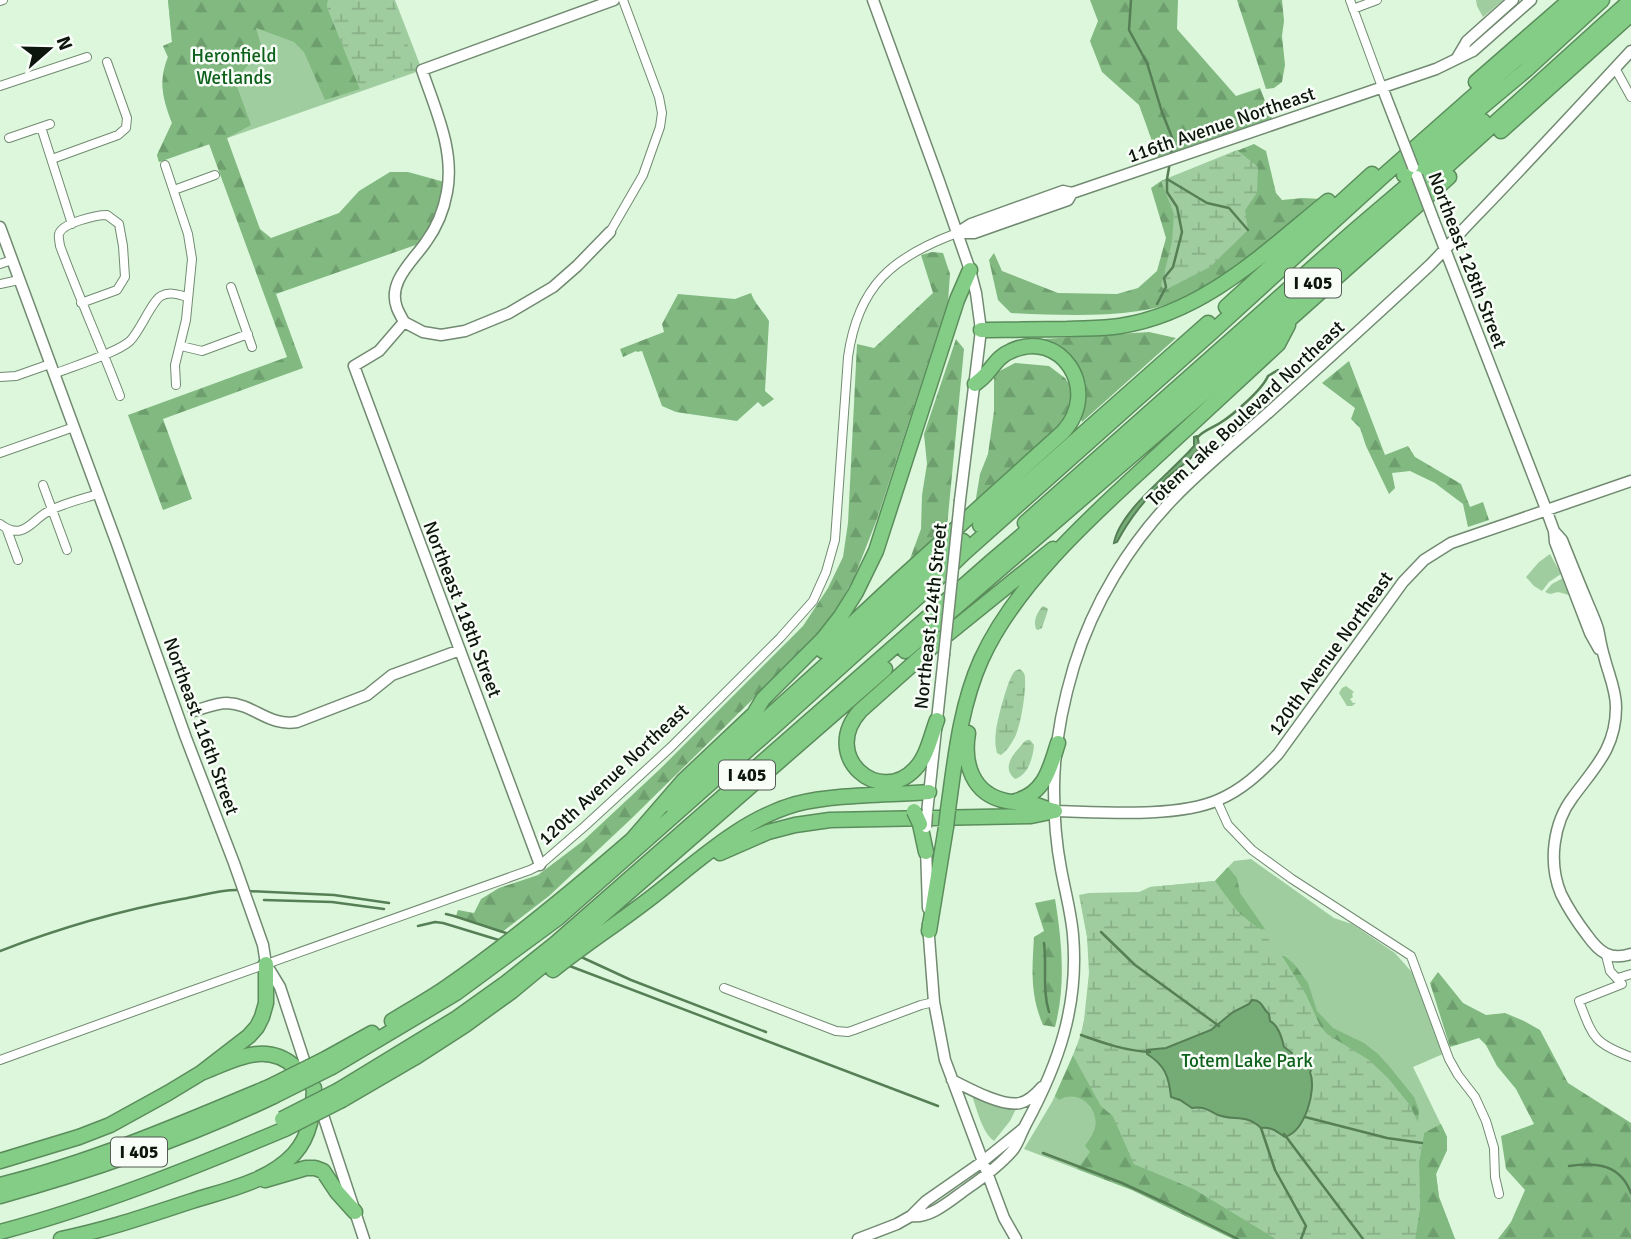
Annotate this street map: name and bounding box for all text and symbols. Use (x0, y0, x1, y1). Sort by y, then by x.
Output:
north arrow (14, 14, 84, 84)
text: N (50, 33, 78, 54)
park label: Heronfield Wetlands (191, 44, 277, 90)
street label: 116th Avenue Northeast (1124, 81, 1319, 168)
street label: Northeast 128th Street (1422, 169, 1512, 352)
road number: I 405 (1285, 268, 1341, 298)
street label: Totem Lake Boulevard Northeast (1142, 315, 1350, 512)
street label: Northeast 118th Street (417, 518, 507, 701)
street label: Northeast 124th Street (909, 522, 953, 710)
street label: 120th Avenue Northeast (1263, 567, 1399, 740)
street label: Northeast 116th Street (158, 634, 244, 819)
street label: 120th Avenue Northeast (534, 699, 694, 851)
road number: I 405 (719, 760, 775, 790)
park label: Totem Lake Park (1181, 1049, 1313, 1073)
road number: I 405 (111, 1138, 167, 1167)

